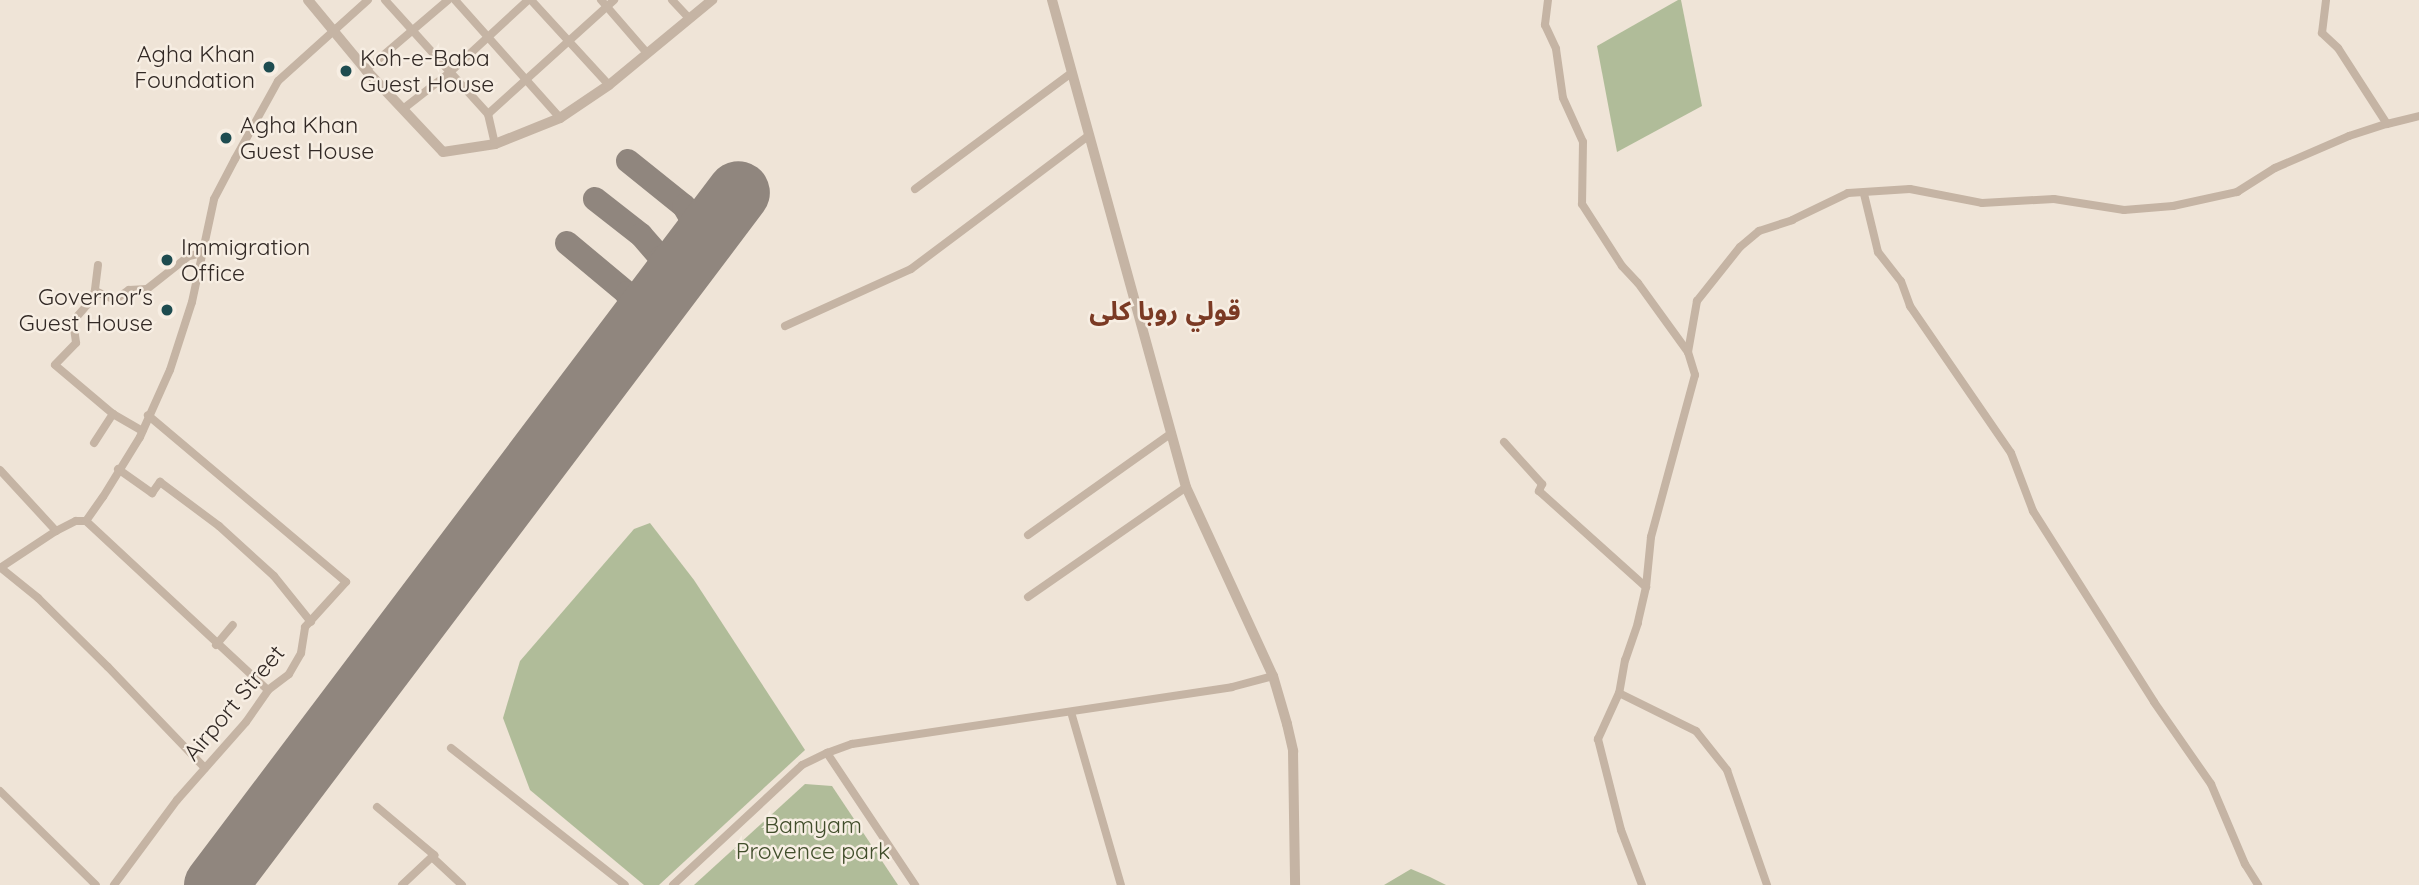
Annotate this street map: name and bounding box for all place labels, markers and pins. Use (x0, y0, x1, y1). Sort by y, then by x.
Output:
place label: Agha Khan Foundation (134, 40, 255, 94)
place label: Koh-e-Baba Guest House (360, 44, 494, 98)
marker: Agha Khan Foundation (261, 59, 277, 75)
marker: Koh-e-Baba Guest House (338, 63, 354, 79)
place label: Agha Khan Guest House (240, 111, 374, 165)
marker: Agha Khan Guest House (218, 130, 234, 146)
place label: Immigration Office (181, 233, 310, 287)
marker: Immigration Office (159, 252, 175, 268)
place label: Governor's Guest House (19, 283, 153, 337)
marker: Governor's Guest House (159, 302, 175, 318)

